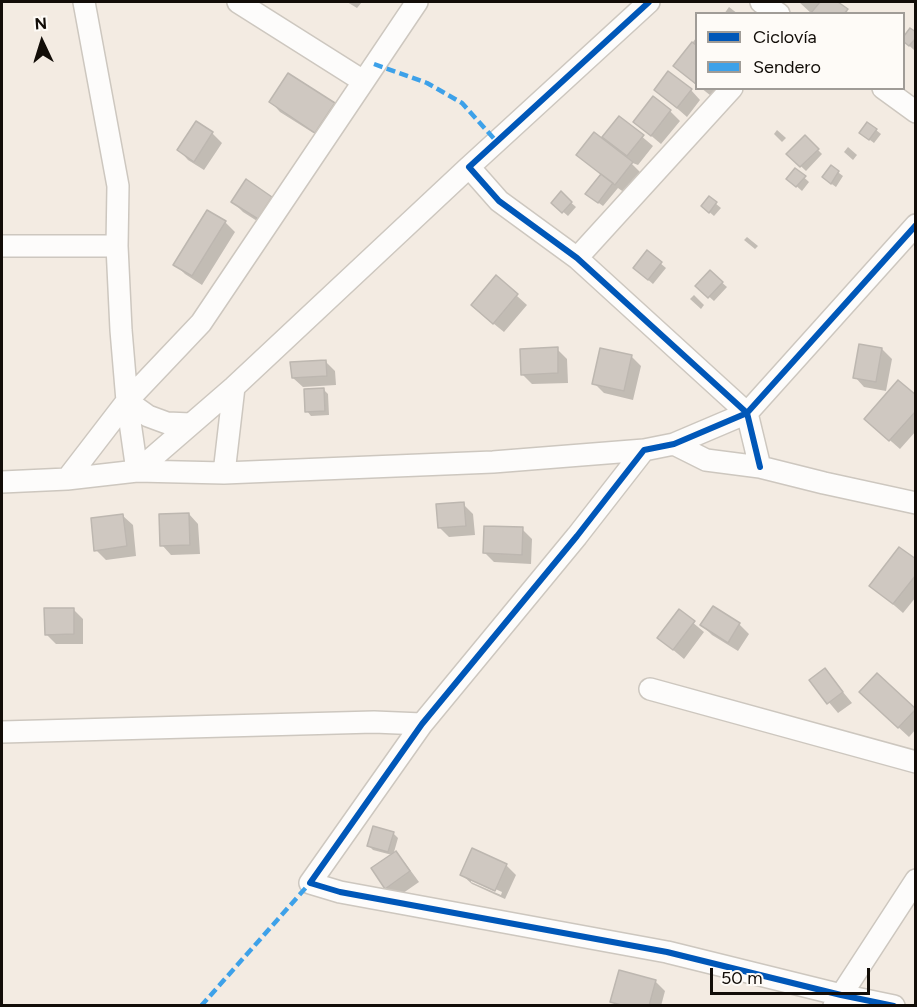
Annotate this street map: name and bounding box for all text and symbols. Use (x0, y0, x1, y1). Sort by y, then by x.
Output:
north arrow (12, 12, 72, 72)
legend (695, 12, 905, 90)
text: N (34, 14, 48, 33)
text: Ciclovía (753, 26, 817, 48)
text: Sendero (753, 56, 821, 78)
scale bar (713, 956, 874, 994)
text: 50 m (721, 967, 763, 989)

